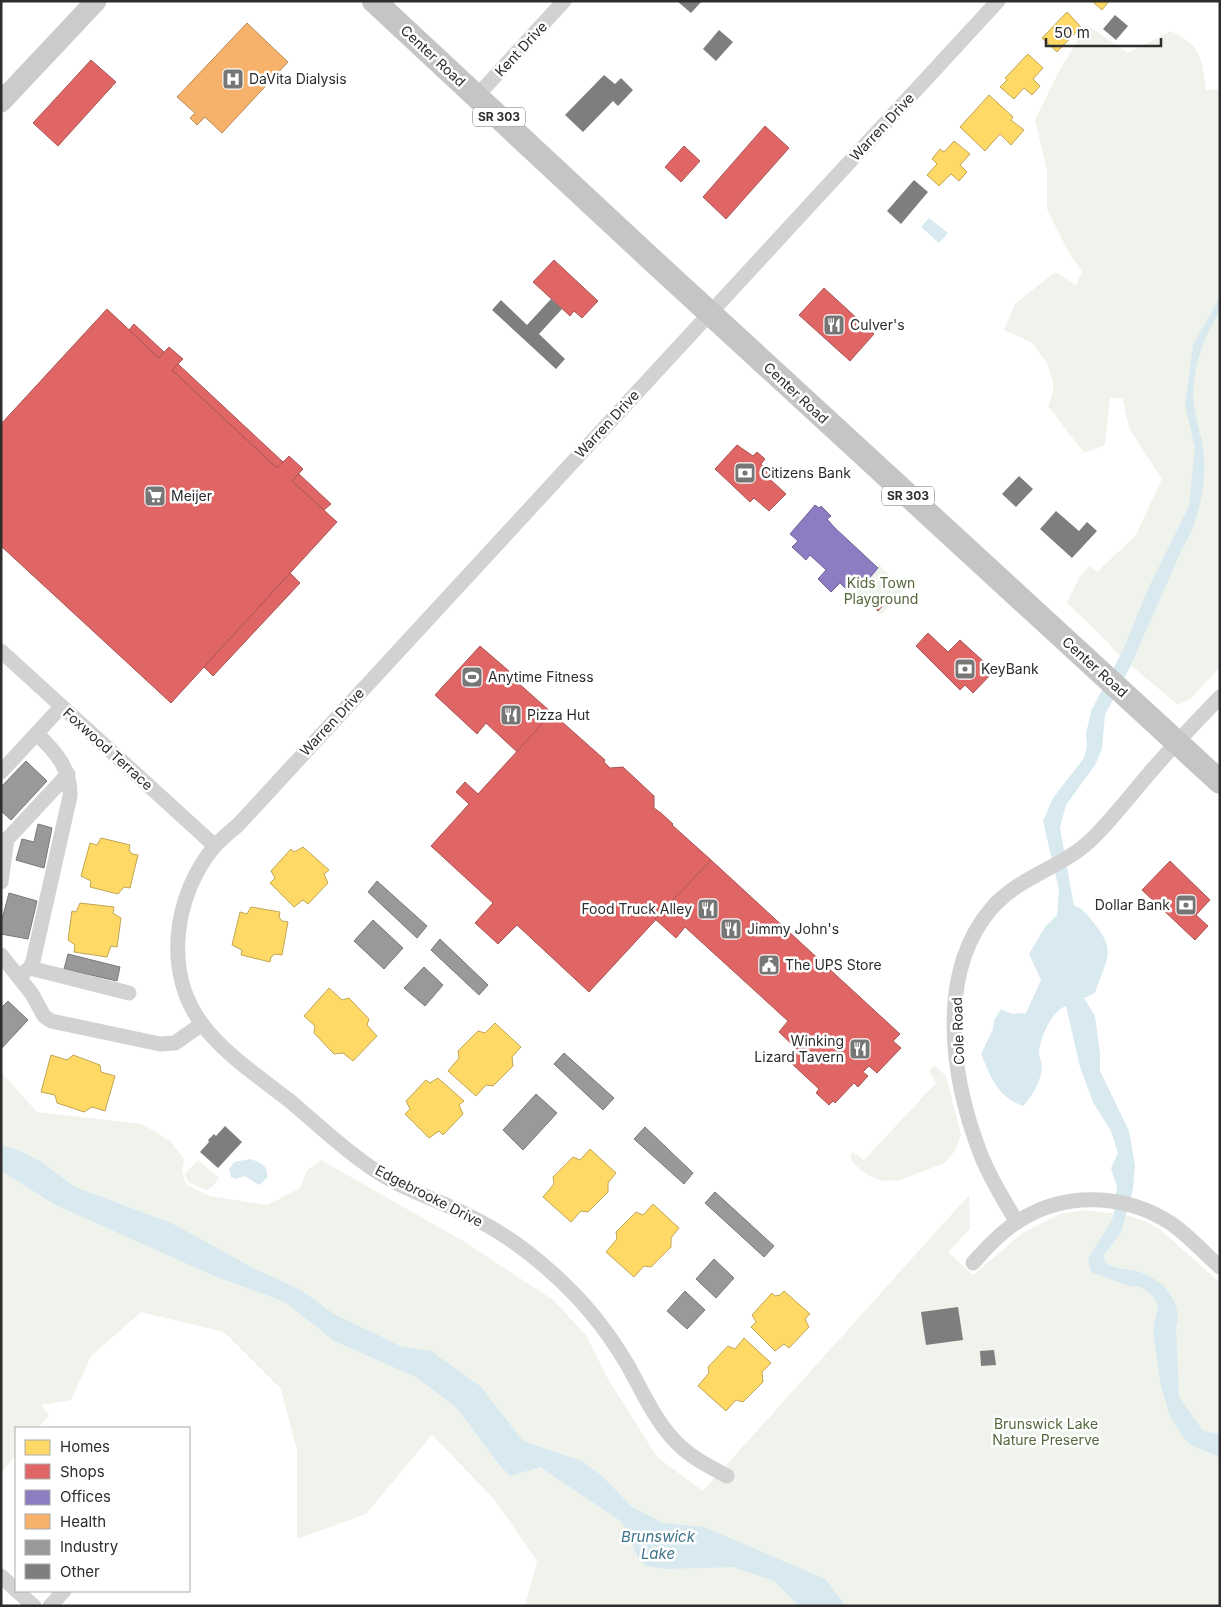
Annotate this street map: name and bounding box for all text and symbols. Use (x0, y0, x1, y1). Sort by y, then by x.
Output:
scale bar (1046, 15, 1161, 47)
street label: Kent Drive (491, 18, 550, 80)
street label: Center Road (397, 21, 469, 90)
text: 50 m (1054, 23, 1090, 42)
hospital icon: DaVita Dialysis (221, 67, 245, 91)
place label: DaVita Dialysis (249, 70, 347, 87)
street label: Warren Drive (846, 89, 917, 164)
road number: SR 303 (473, 108, 525, 126)
restaurant icon: Culver's (822, 313, 846, 337)
place label: Culver's (850, 316, 905, 333)
street label: Center Road (760, 358, 832, 427)
street label: Warren Drive (571, 386, 642, 461)
bank icon: Citizens Bank (733, 461, 757, 485)
place label: Citizens Bank (761, 464, 851, 481)
supermarket icon: Meijer (143, 484, 167, 508)
road number: SR 303 (882, 486, 934, 506)
place label: Meijer (171, 487, 212, 504)
park label: Kids Town Playground (844, 574, 918, 607)
street label: Center Road (1059, 633, 1132, 700)
bank icon: KeyBank (953, 657, 977, 681)
place label: KeyBank (981, 660, 1039, 677)
sports icon: Anytime Fitness (460, 665, 484, 689)
place label: Anytime Fitness (488, 668, 594, 685)
street label: Warren Drive (296, 684, 367, 759)
restaurant icon: Pizza Hut (499, 703, 523, 727)
street label: Foxwood Terrace (60, 704, 157, 793)
place label: Pizza Hut (527, 706, 590, 723)
bank icon: Dollar Bank (1174, 893, 1198, 917)
place label: Dollar Bank (1095, 896, 1170, 913)
restaurant icon: Food Truck Alley (696, 897, 720, 921)
place label: Food Truck Alley (581, 900, 692, 917)
restaurant icon: Jimmy John's (719, 917, 743, 941)
place label: Jimmy John's (747, 920, 839, 937)
public building icon: The UPS Store (757, 953, 781, 977)
place label: The UPS Store (785, 956, 882, 973)
street label: Cole Road (948, 997, 967, 1065)
place label: Winking Lizard Tavern (754, 1032, 844, 1065)
restaurant icon: Winking Lizard Tavern (848, 1037, 872, 1061)
street label: Edgebrooke Drive (373, 1161, 486, 1230)
park label: Brunswick Lake Nature Preserve (992, 1415, 1100, 1448)
legend (15, 1427, 190, 1592)
text: Homes (60, 1437, 110, 1456)
text: Shops (60, 1462, 105, 1481)
text: Offices (60, 1487, 111, 1506)
text: Health (60, 1512, 106, 1531)
water label: Brunswick Lake (621, 1527, 696, 1563)
text: Industry (60, 1537, 119, 1556)
text: Other (60, 1562, 100, 1581)

